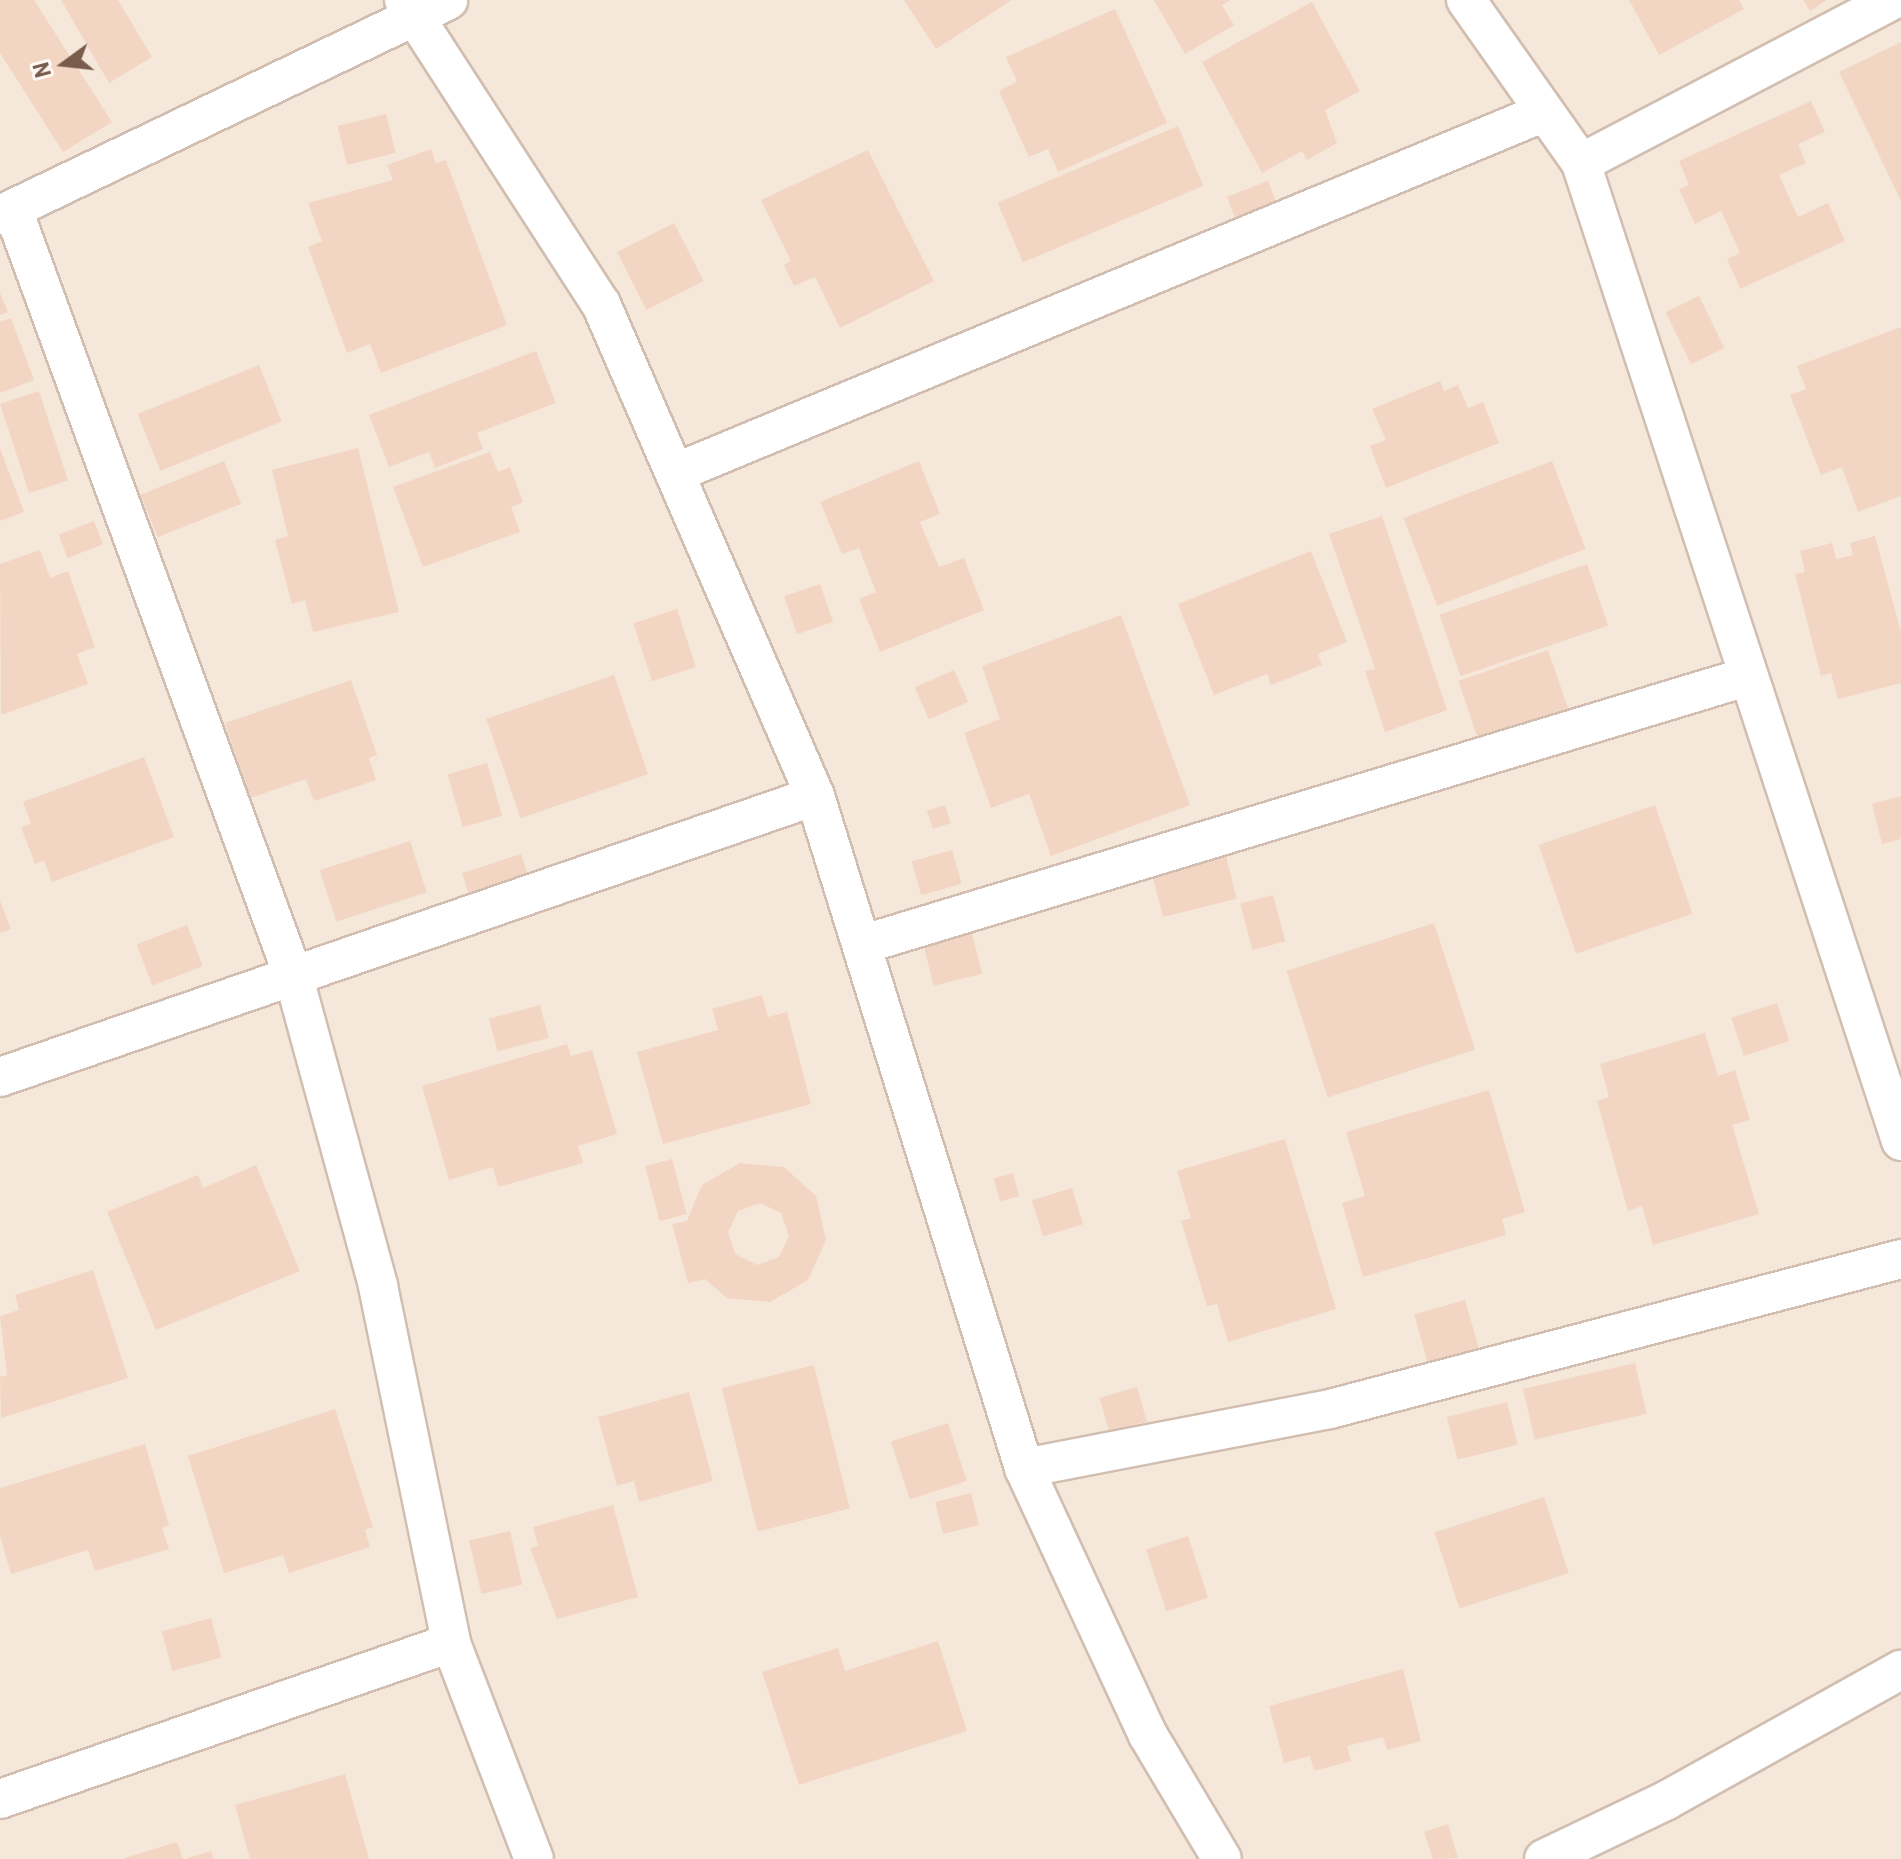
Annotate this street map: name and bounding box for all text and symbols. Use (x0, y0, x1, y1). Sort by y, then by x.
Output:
north arrow (24, 24, 104, 104)
text: N (26, 60, 55, 81)

